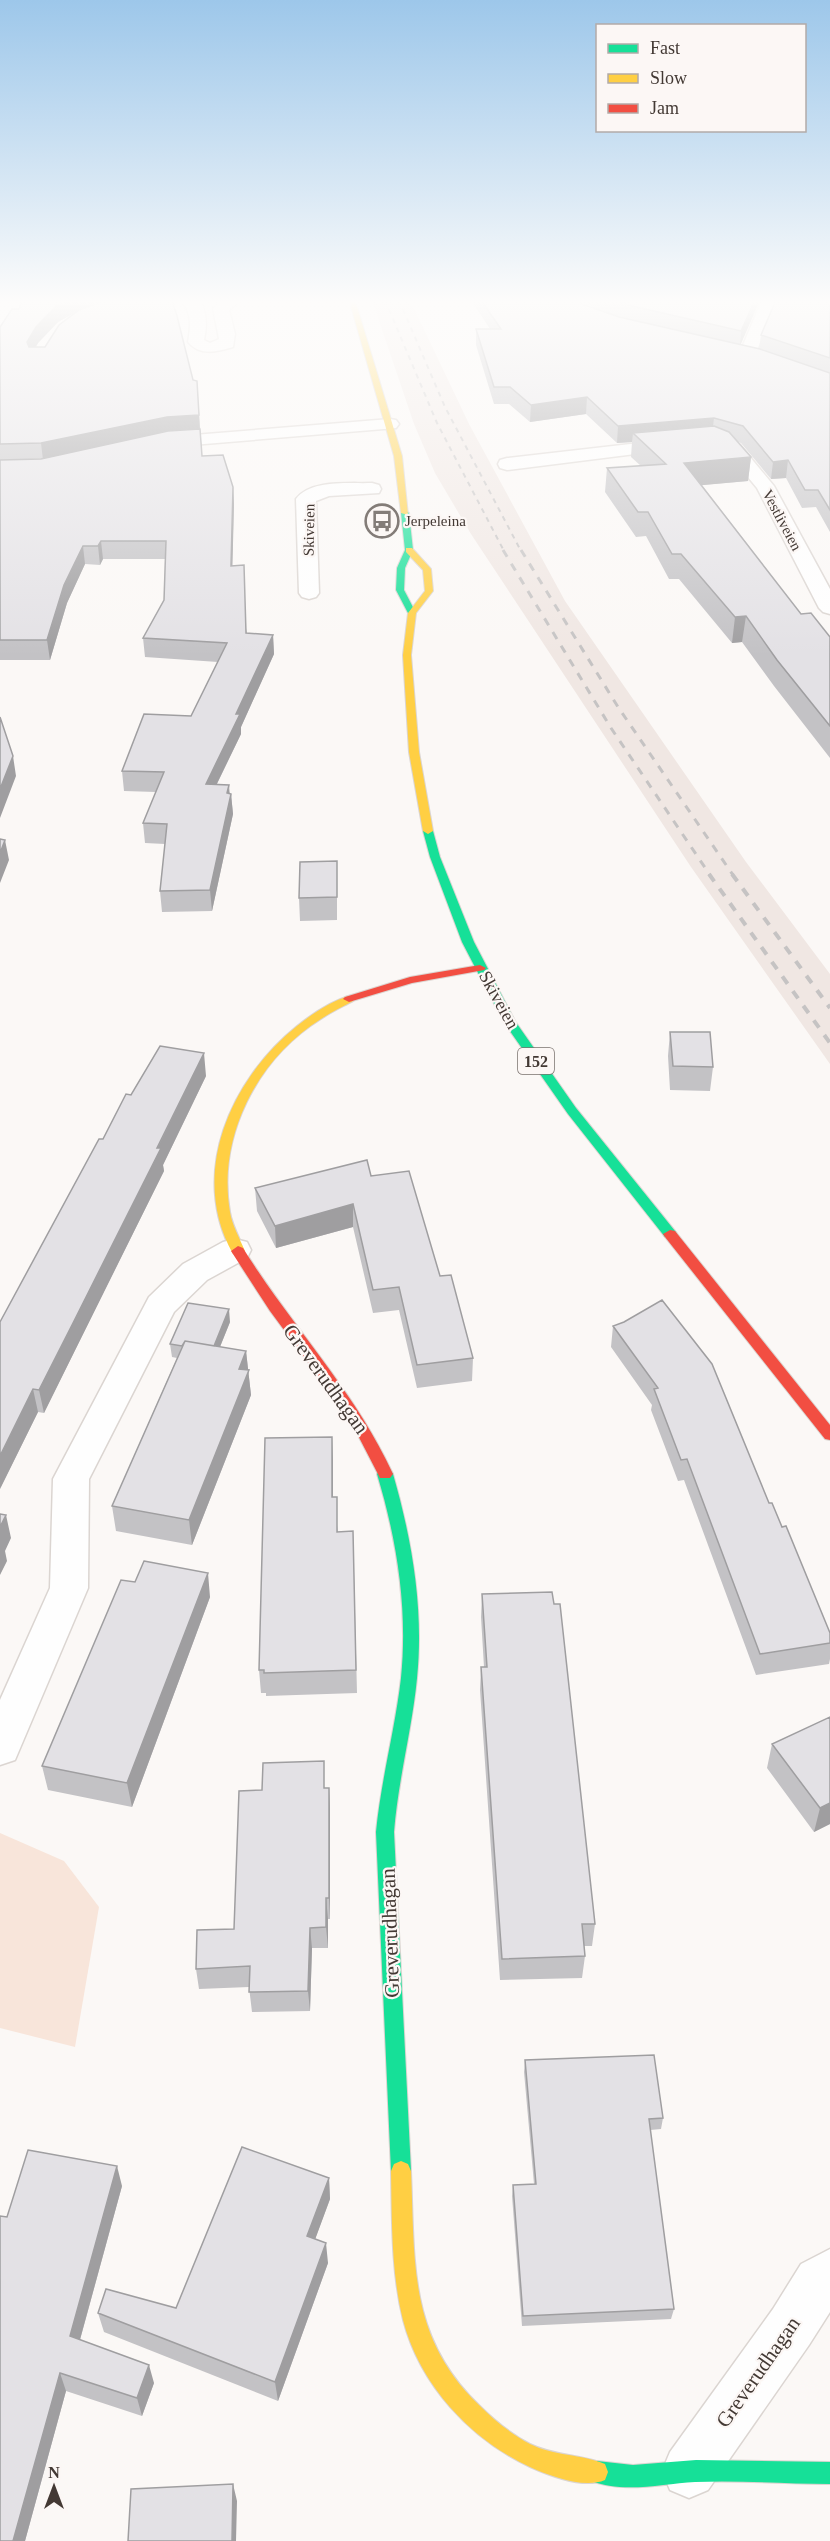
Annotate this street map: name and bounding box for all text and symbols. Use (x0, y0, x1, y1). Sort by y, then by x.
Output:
legend (596, 24, 806, 132)
text: Fast (650, 38, 680, 58)
text: Slow (650, 68, 687, 88)
text: Jam (650, 98, 679, 118)
street label: Vestliveien (759, 487, 805, 554)
street label: Skiveien (301, 503, 317, 556)
bus stop icon: Jerpeleina (364, 503, 400, 539)
place label: Jerpeleina (405, 513, 466, 529)
street label: Skiveien (475, 968, 523, 1032)
road number: 152 (518, 1048, 554, 1074)
street label: Greverudhagan (278, 1320, 374, 1439)
street label: Greverudhagan (376, 1867, 404, 1998)
street label: Greverudhagan (711, 2312, 805, 2432)
north arrow (24, 2457, 84, 2517)
text: N (48, 2464, 60, 2481)

